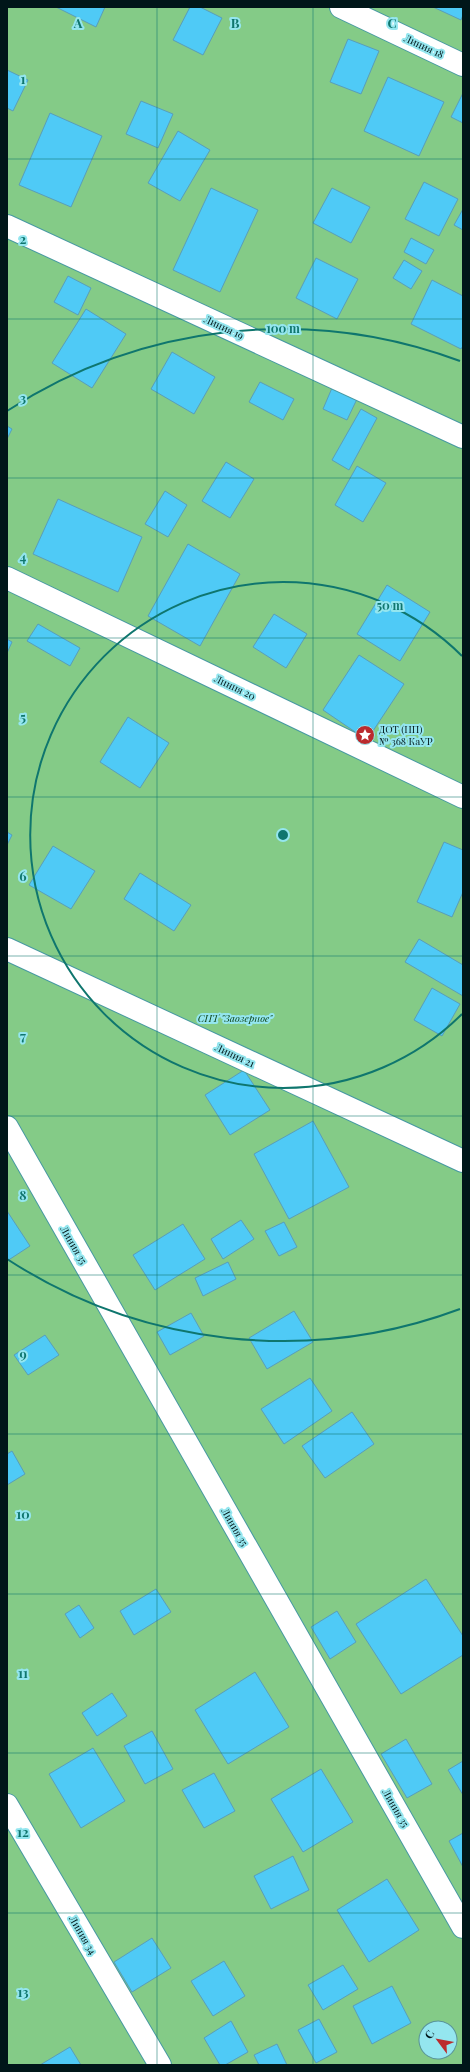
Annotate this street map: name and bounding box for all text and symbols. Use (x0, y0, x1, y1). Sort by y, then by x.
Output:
text: A (73, 14, 83, 31)
text: B (231, 14, 240, 31)
text: C (387, 14, 397, 31)
street label: Линия 18 (401, 30, 446, 61)
text: 1 (21, 70, 26, 87)
text: 2 (20, 230, 27, 247)
street label: Линия 19 (201, 311, 246, 342)
text: 100 m (266, 320, 300, 336)
text: 3 (20, 389, 26, 406)
text: 4 (20, 548, 27, 565)
text: 50 m (377, 597, 404, 613)
street label: Линия 20 (211, 671, 258, 703)
text: 5 (20, 708, 26, 725)
place label: ДОТ (НП) № 368 КаУР (379, 722, 433, 748)
place icon: ДОТ (НП) № 368 КаУР (354, 724, 376, 746)
centre of rings (276, 828, 290, 842)
text: 6 (19, 867, 27, 884)
park label: СНТ "Заозерное" (198, 1011, 273, 1025)
text: 7 (20, 1027, 26, 1044)
street label: Линия 21 (212, 1039, 257, 1070)
text: 8 (19, 1186, 27, 1203)
street label: Линия 35 (57, 1222, 91, 1267)
text: 9 (19, 1345, 27, 1362)
street label: Линия 35 (218, 1504, 252, 1549)
text: 10 (16, 1505, 30, 1522)
text: 11 (18, 1664, 28, 1681)
street label: Линия 35 (379, 1785, 413, 1830)
text: 12 (17, 1823, 29, 1840)
street label: Линия 34 (66, 1912, 100, 1957)
text: 13 (17, 1983, 29, 2000)
north arrow (418, 2020, 458, 2060)
text: С (421, 2027, 438, 2042)

